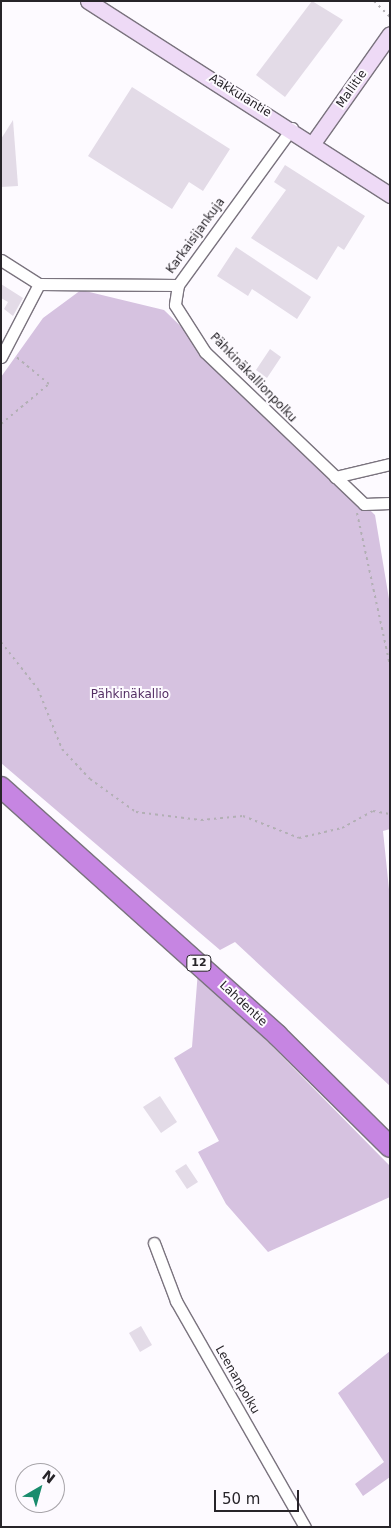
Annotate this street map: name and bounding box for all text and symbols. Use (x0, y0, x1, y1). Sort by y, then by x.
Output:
street label: Mallitie (334, 67, 370, 111)
street label: Aakkulantie (206, 71, 274, 121)
street label: Karkaisijankuja (164, 195, 228, 277)
street label: Pähkinäkallionpolku (207, 330, 299, 426)
park label: Pähkinäkallio (91, 688, 169, 702)
road number: 12 (185, 954, 213, 971)
street label: Lahdentie (216, 978, 270, 1030)
street label: Leenanpolku (212, 1343, 262, 1417)
north arrow (15, 1463, 65, 1513)
text: N (39, 1467, 58, 1487)
scale bar (216, 1480, 301, 1512)
text: 50 m (222, 1490, 260, 1508)

